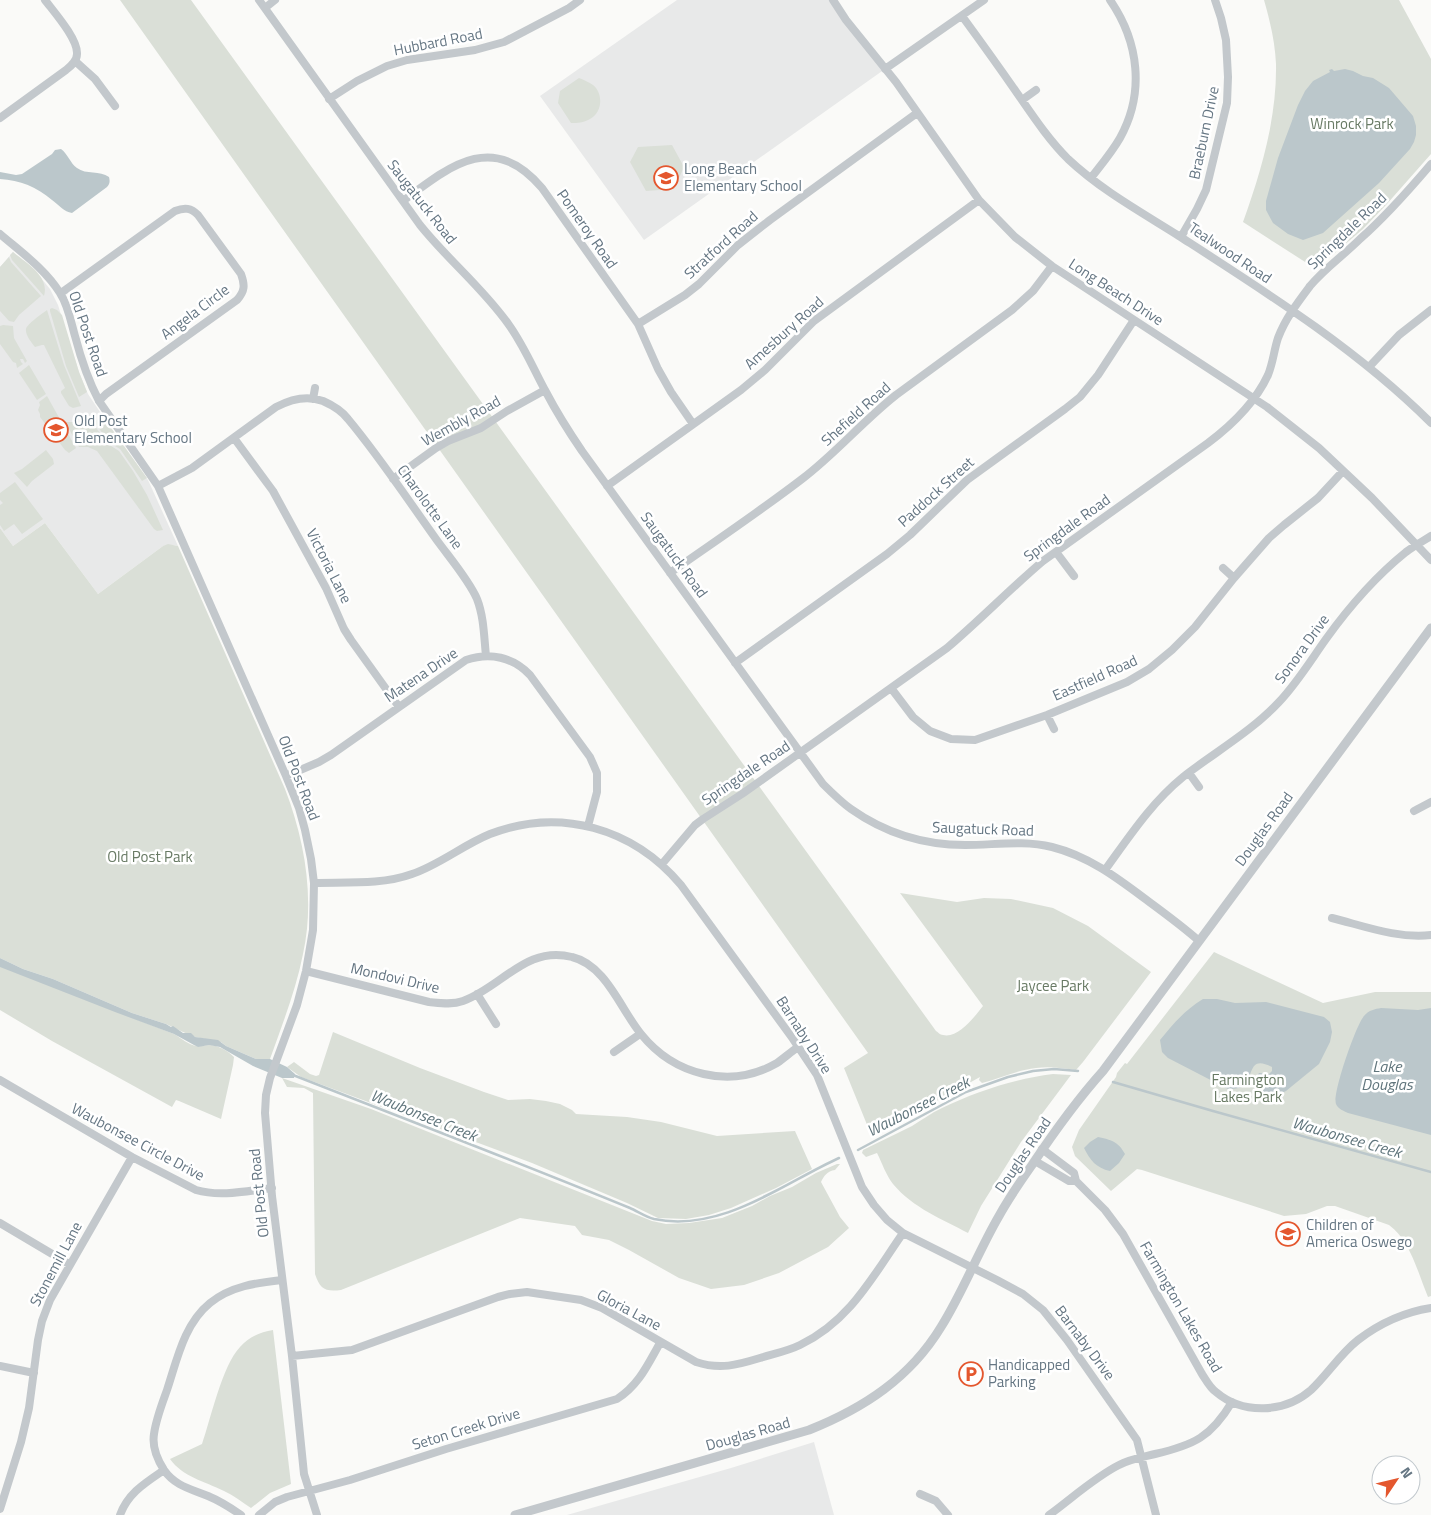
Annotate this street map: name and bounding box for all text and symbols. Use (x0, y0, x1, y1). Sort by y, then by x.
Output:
street label: Hubbard Road (391, 22, 484, 61)
street label: Braeburn Drive (1182, 84, 1225, 182)
park label: Winrock Park (1310, 112, 1394, 135)
street label: Saugatuck Road (382, 155, 463, 249)
place label: Long Beach Elementary School (684, 157, 802, 197)
school or university icon: Long Beach Elementary School (653, 165, 679, 191)
street label: Pomeroy Road (551, 184, 623, 273)
street label: Springdale Road (1302, 187, 1392, 275)
street label: Stratford Road (679, 205, 763, 284)
street label: Tealwood Road (1184, 216, 1277, 289)
street label: Long Beach Drive (1064, 252, 1168, 331)
street label: Angela Circle (156, 278, 234, 345)
street label: Old Post Road (63, 288, 114, 380)
street label: Amesbury Road (739, 291, 829, 375)
street label: Shefield Road (816, 376, 896, 451)
street label: Wembly Road (417, 389, 505, 452)
place label: Old Post Elementary School (74, 409, 192, 449)
school or university icon: Old Post Elementary School (43, 417, 69, 443)
street label: Paddock Street (892, 451, 980, 532)
street label: Charolotte Lane (392, 460, 469, 554)
street label: Springdale Road (1018, 488, 1115, 567)
street label: Saugatuck Road (635, 507, 714, 603)
street label: Victoria Lane (301, 524, 358, 607)
street label: Sonora Drive (1269, 609, 1335, 688)
street label: Matena Drive (379, 641, 462, 708)
street label: Eastfield Road (1049, 649, 1141, 707)
street label: Old Post Road (273, 732, 326, 824)
street label: Springdale Road (697, 734, 795, 811)
street label: Douglas Road (1229, 787, 1298, 871)
street label: Saugatuck Road (932, 815, 1034, 842)
park label: Old Post Park (107, 845, 193, 868)
street label: Mondovi Drive (348, 956, 442, 999)
park label: Jaycee Park (1017, 974, 1089, 997)
street label: Barnaby Drive (771, 991, 838, 1078)
water label: Lake Douglas (1361, 1054, 1414, 1096)
park label: Farmington Lakes Park (1212, 1068, 1284, 1108)
water label: Waubonsee Creek (862, 1069, 975, 1142)
water label: Waubonsee Creek (367, 1083, 482, 1148)
street label: Waubonsee Circle Drive (67, 1097, 209, 1186)
water label: Waubonsee Creek (1290, 1110, 1406, 1165)
street label: Douglas Road (989, 1112, 1056, 1197)
street label: Old Post Road (242, 1147, 275, 1239)
place label: Children of America Oswego (1306, 1213, 1412, 1253)
street label: Stonemill Lane (24, 1217, 88, 1310)
school or university icon: Children of America Oswego (1275, 1221, 1301, 1247)
street label: Farmington Lakes Road (1134, 1237, 1228, 1377)
street label: Gloria Lane (593, 1283, 666, 1336)
street label: Barnaby Drive (1050, 1300, 1121, 1385)
place label: Handicapped Parking (988, 1353, 1070, 1393)
parking icon: Handicapped Parking (958, 1361, 984, 1387)
street label: Seton Creek Drive (409, 1401, 523, 1456)
street label: Douglas Road (703, 1410, 793, 1457)
north arrow (1371, 1455, 1421, 1505)
text: N (1396, 1462, 1418, 1482)

